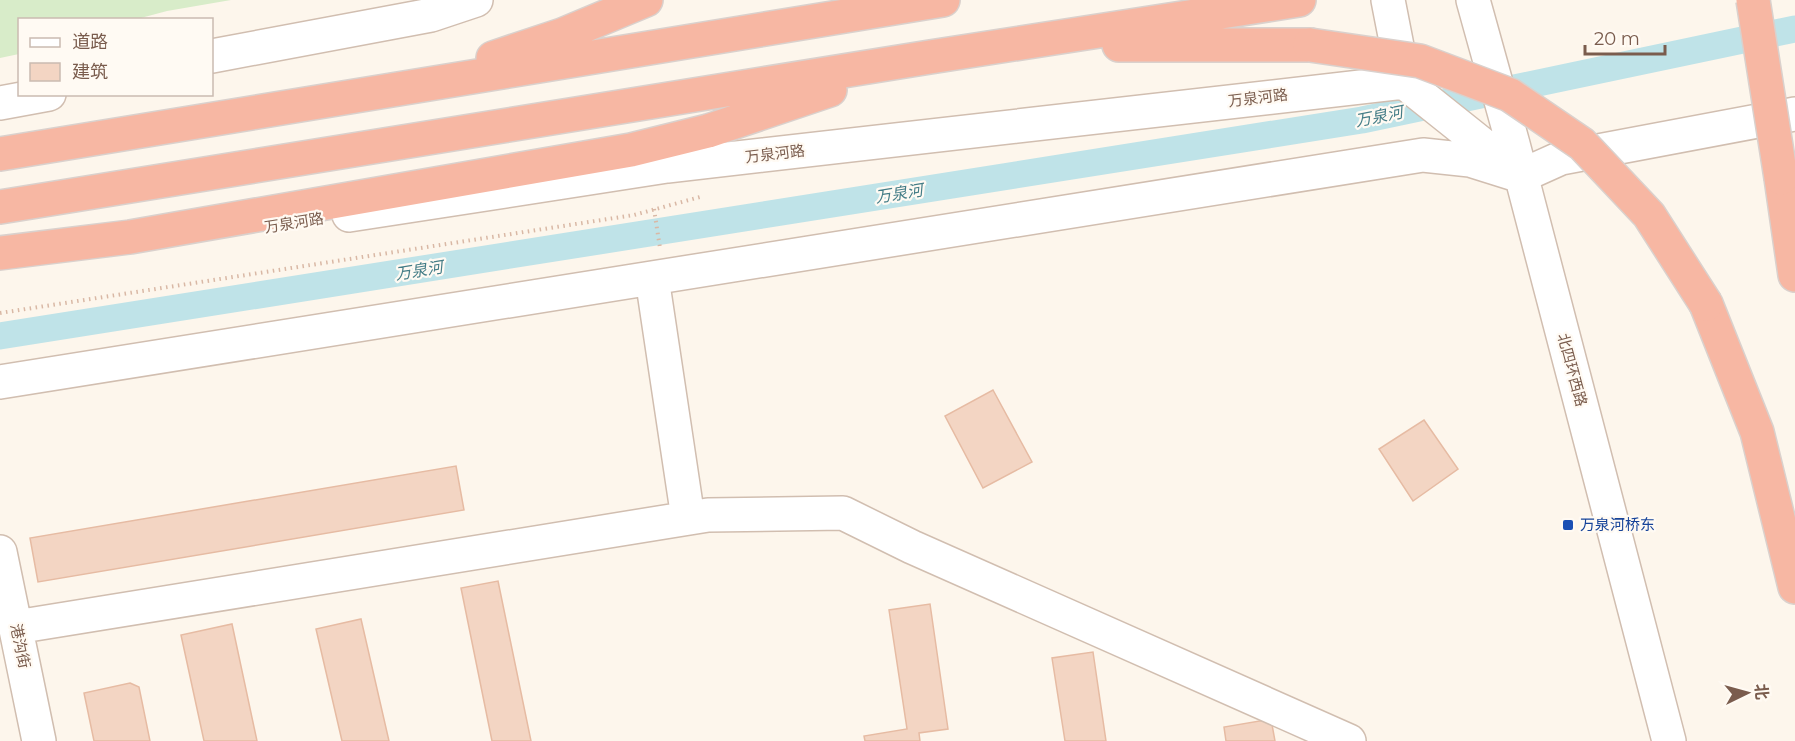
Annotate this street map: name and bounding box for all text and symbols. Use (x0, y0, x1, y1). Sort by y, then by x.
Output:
legend (18, 18, 213, 96)
scale bar (1585, 18, 1664, 56)
text: 20 m (1594, 28, 1640, 50)
text: 道路 (72, 31, 108, 53)
text: 建筑 (72, 61, 108, 83)
street label: 万泉河路 (1227, 84, 1289, 111)
water label: 万泉河 (1354, 102, 1407, 130)
street label: 万泉河路 (744, 140, 806, 167)
water label: 万泉河 (874, 180, 927, 207)
street label: 万泉河路 (263, 208, 325, 237)
water label: 万泉河 (394, 257, 447, 284)
street label: 北四环西路 (1554, 331, 1591, 409)
place label: 万泉河桥东 (1580, 515, 1655, 534)
marker: 万泉河桥东 (1561, 518, 1575, 532)
street label: 港沟街 (7, 622, 34, 670)
north arrow (1717, 663, 1777, 723)
text: 北 (1751, 683, 1772, 701)

